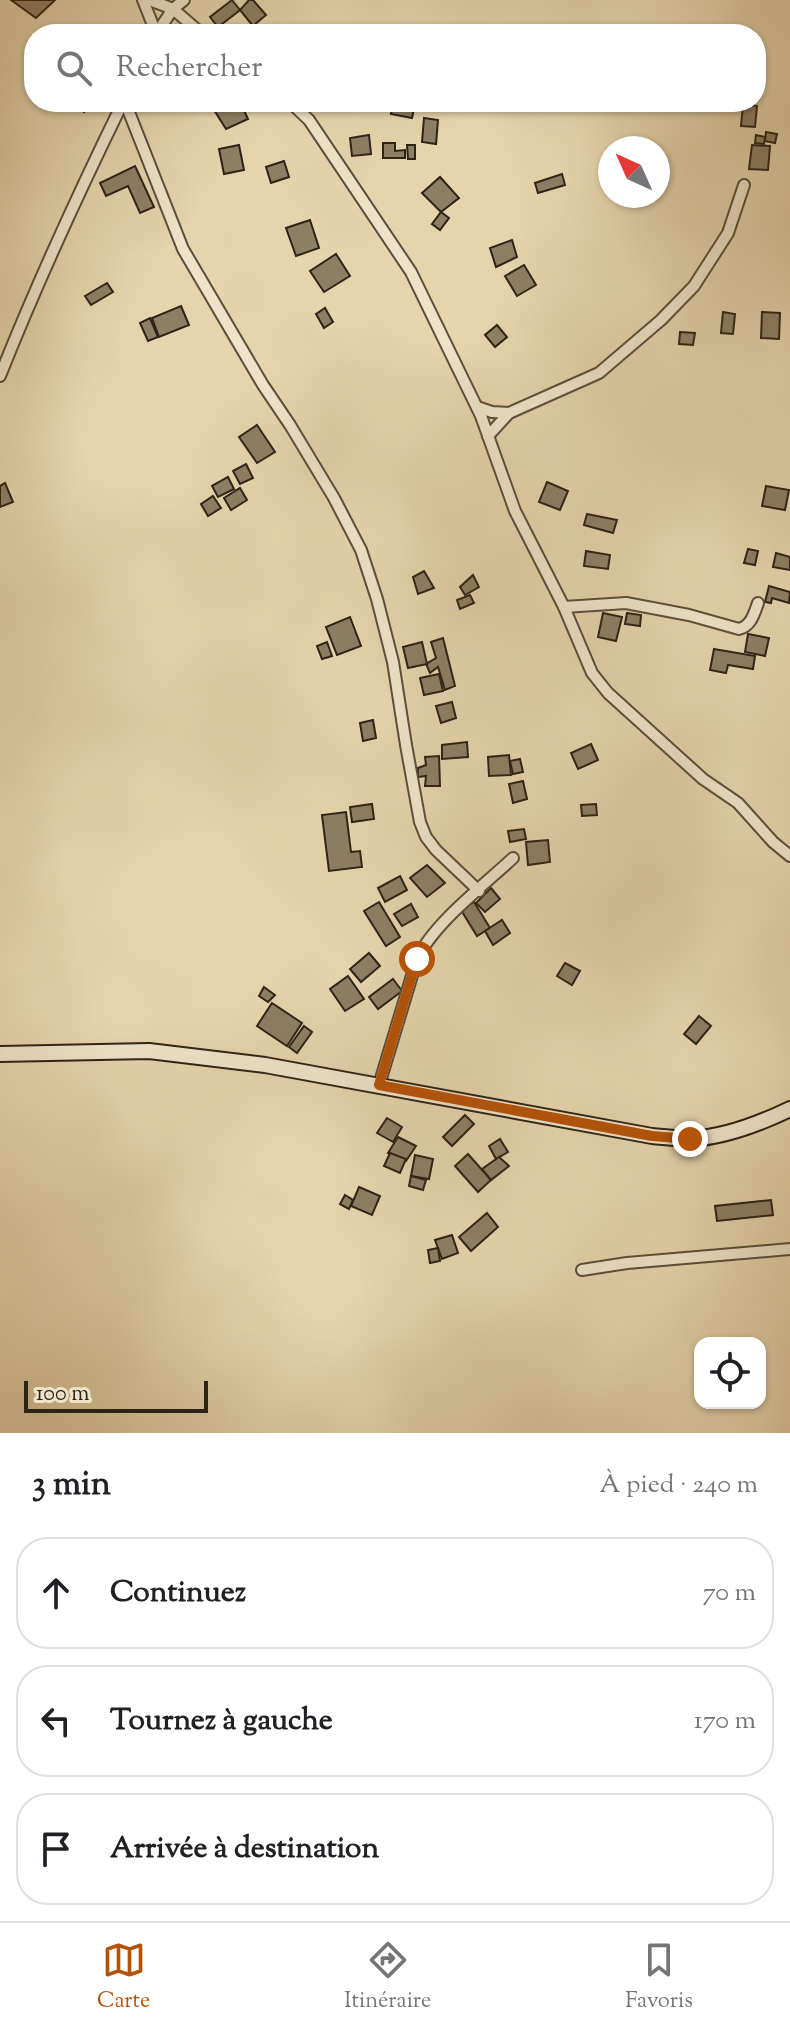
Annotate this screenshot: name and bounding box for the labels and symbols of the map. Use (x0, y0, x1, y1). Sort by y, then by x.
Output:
north arrow (598, 136, 670, 208)
route start (399, 941, 435, 977)
route end (672, 1121, 708, 1157)
scale bar (24, 1377, 208, 1413)

